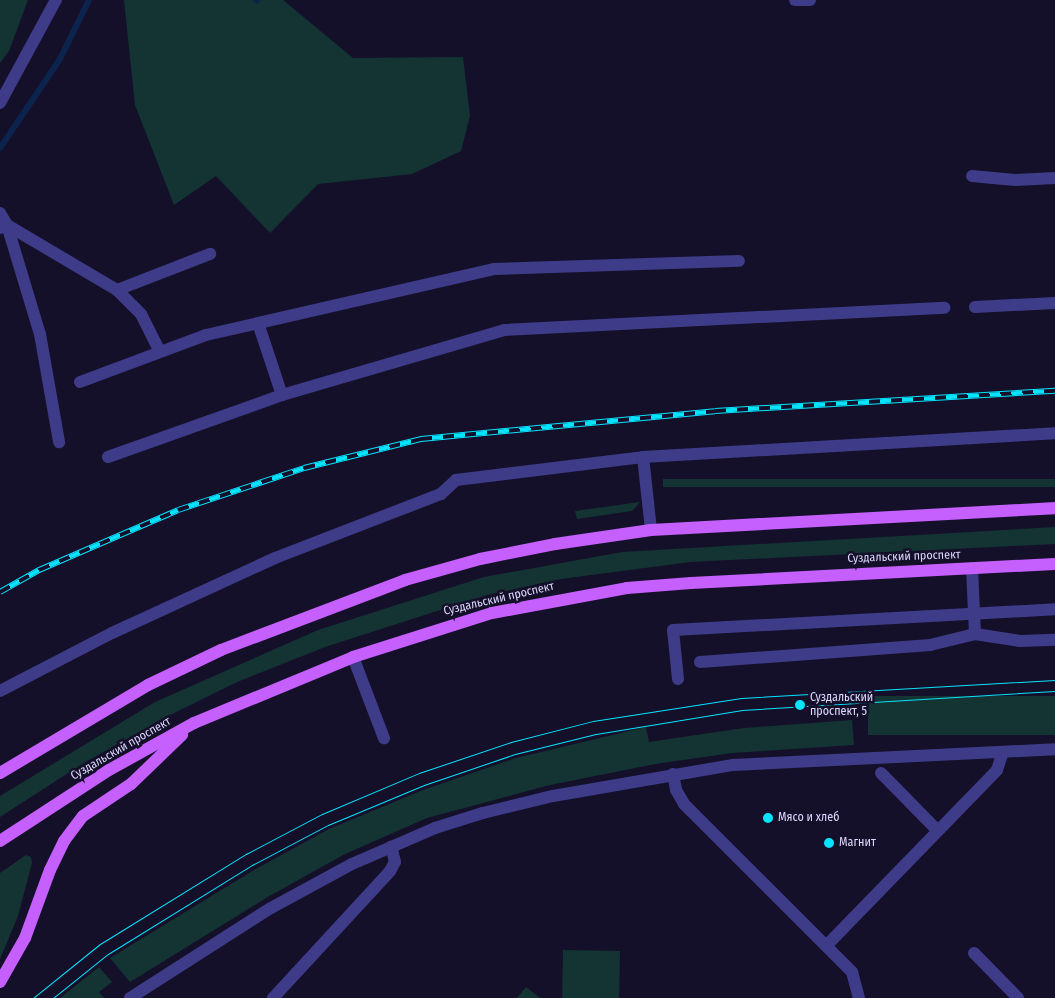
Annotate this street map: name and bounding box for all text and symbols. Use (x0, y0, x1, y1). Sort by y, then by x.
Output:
street label: Суздальский проспект (847, 548, 961, 566)
street label: Суздальский проспект (442, 579, 556, 619)
place label: Суздальский проспект, 5 (810, 691, 873, 719)
marker: Суздальский проспект, 5 (794, 699, 806, 711)
street label: Суздальский проспект (68, 714, 174, 784)
place label: Мясо и хлеб (778, 811, 839, 825)
marker: Мясо и хлеб (762, 812, 774, 824)
place label: Магнит (839, 836, 876, 850)
marker: Магнит (823, 837, 835, 849)

